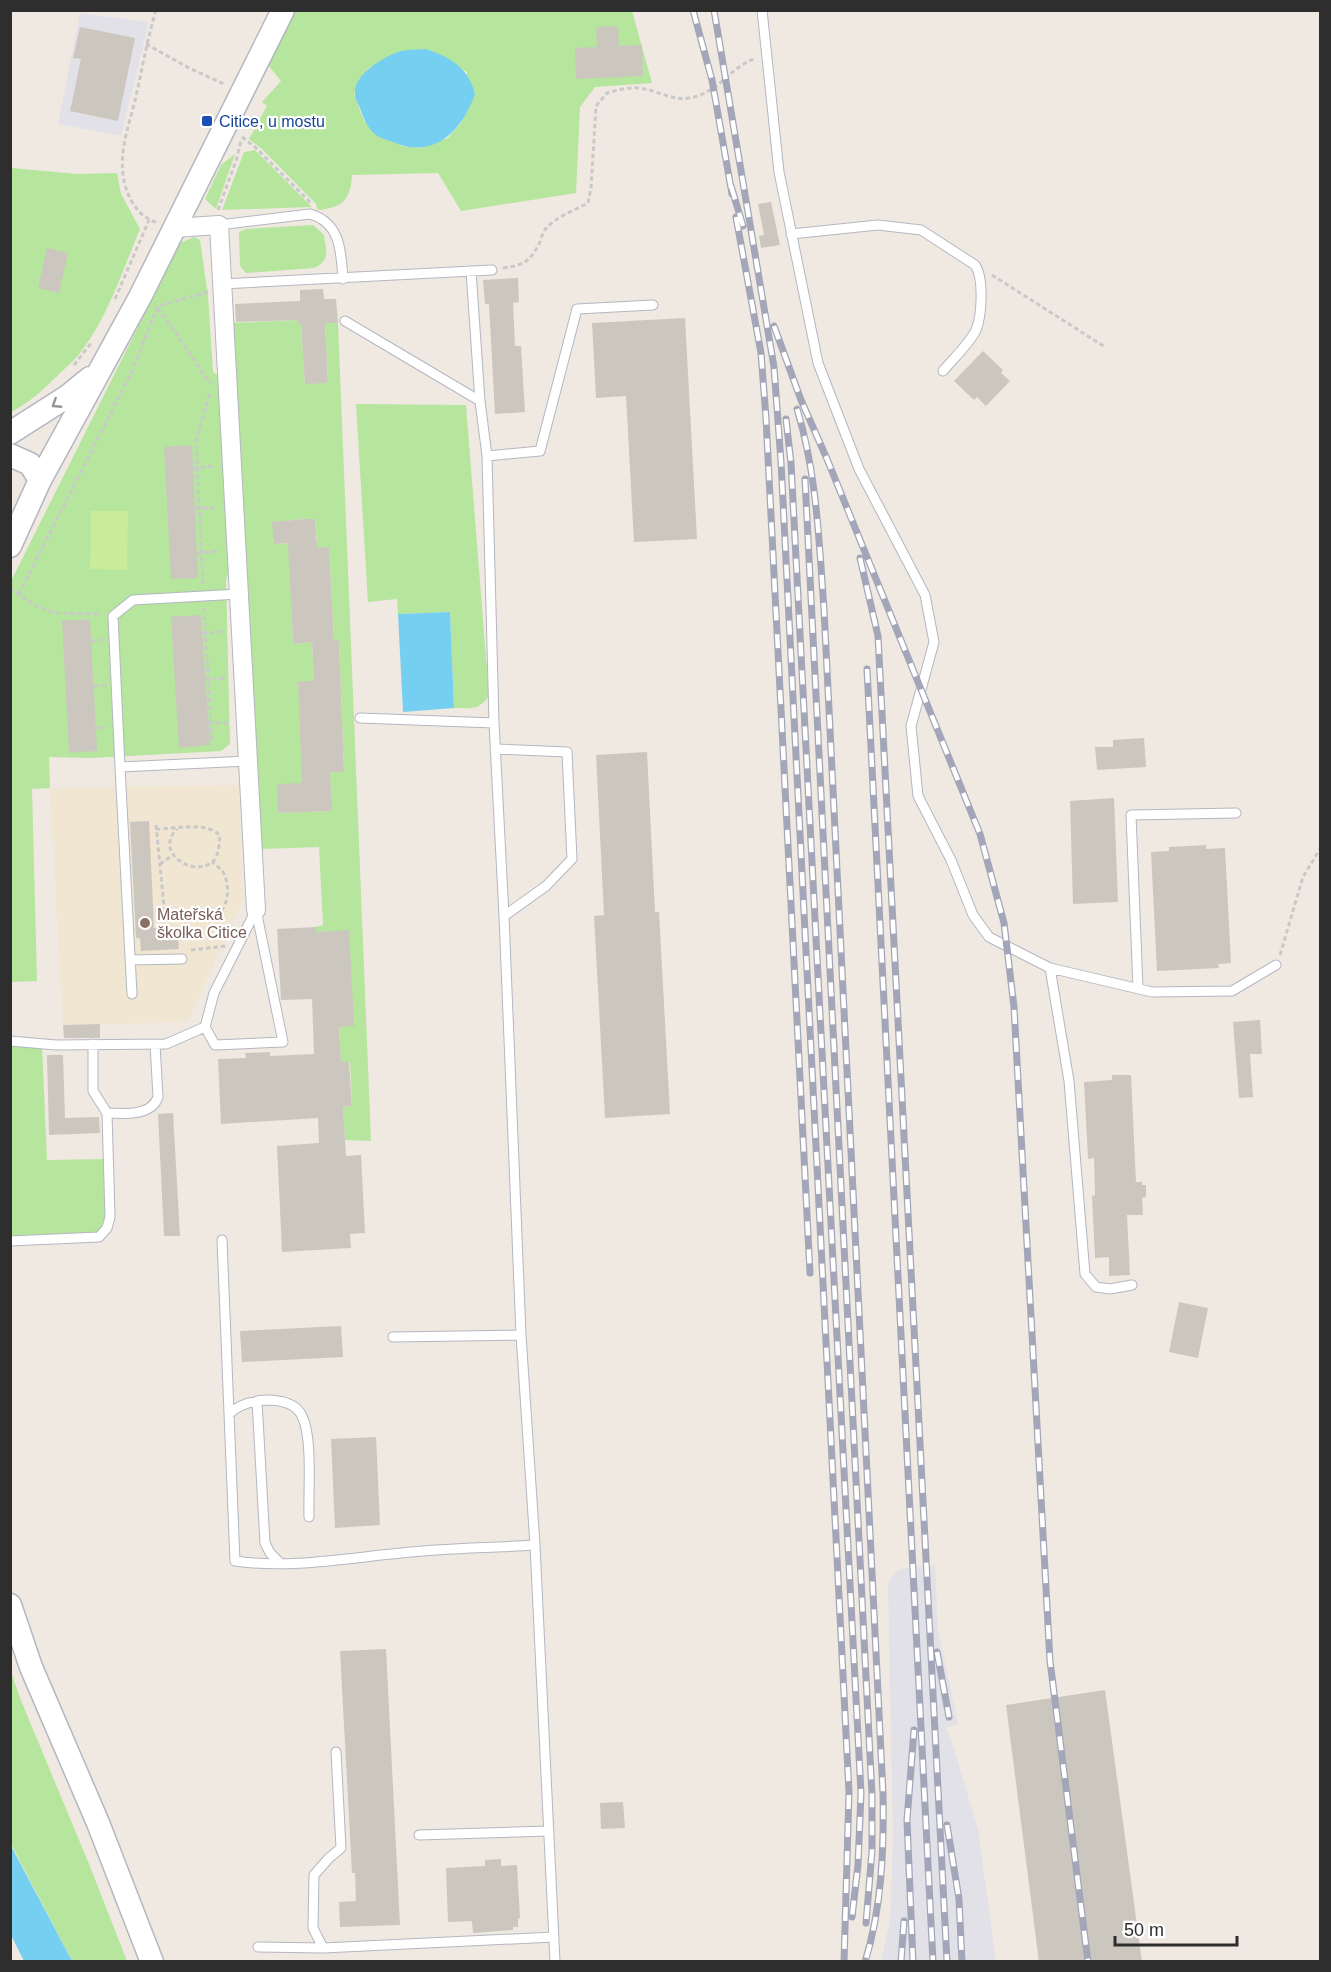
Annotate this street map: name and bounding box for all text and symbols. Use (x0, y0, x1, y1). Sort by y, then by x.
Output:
place label: Citice, u mostu (219, 113, 325, 130)
marker: Citice, u mostu (200, 114, 214, 128)
one-way arrow (52, 397, 63, 408)
place label: Mateřská školka Citice (157, 906, 247, 941)
marker: Mateřská školka Citice (138, 916, 152, 930)
scale bar (1115, 1909, 1236, 1947)
text: 50 m (1124, 1920, 1164, 1940)

